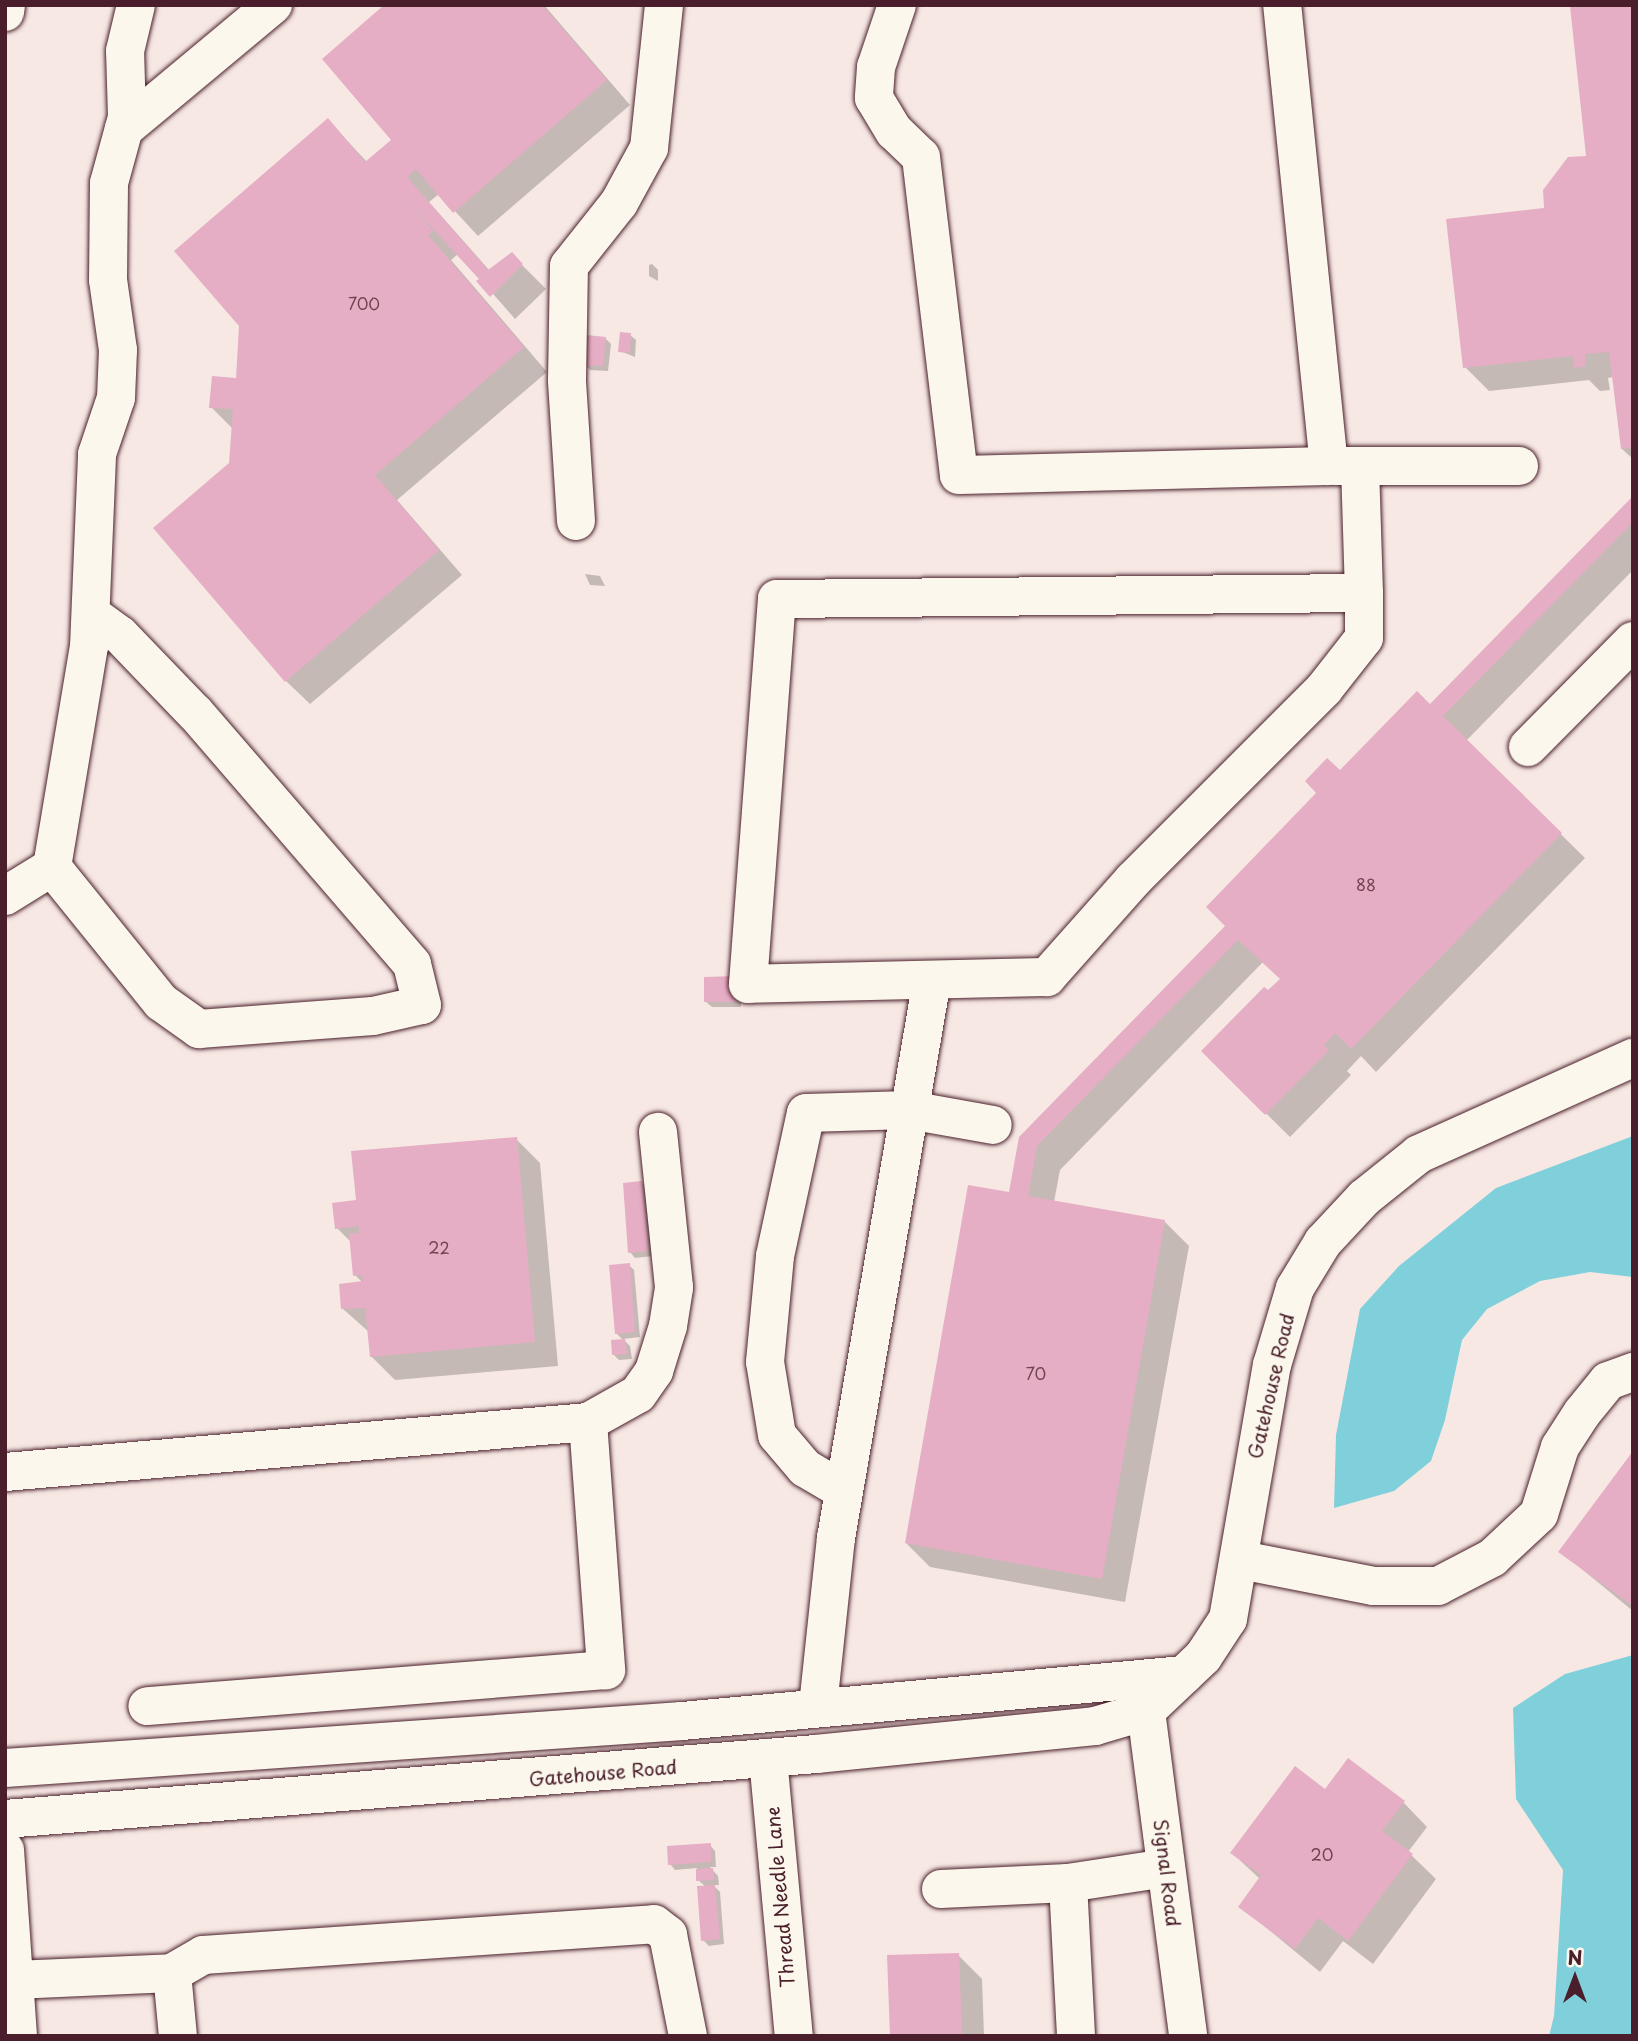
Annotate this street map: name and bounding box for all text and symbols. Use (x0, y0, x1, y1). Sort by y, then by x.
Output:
house number: 700 (348, 293, 380, 313)
house number: 88 (1356, 874, 1376, 894)
house number: 22 (428, 1237, 450, 1257)
street label: Gatehouse Road (1243, 1311, 1299, 1461)
house number: 70 (1026, 1363, 1046, 1383)
street label: Gatehouse Road (528, 1755, 678, 1791)
street label: Thread Needle Lane (761, 1804, 799, 1990)
street label: Signal Road (1149, 1818, 1185, 1928)
house number: 20 (1311, 1844, 1333, 1864)
north arrow (1540, 1943, 1610, 2013)
text: N (1567, 1943, 1583, 1971)

